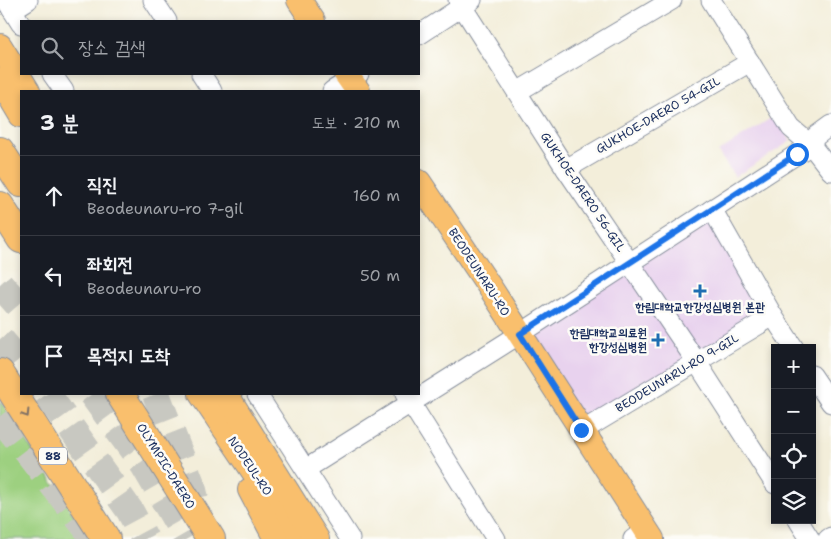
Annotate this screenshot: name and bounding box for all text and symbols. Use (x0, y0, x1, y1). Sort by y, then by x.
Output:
search box (20, 20, 420, 75)
icon: search (38, 34, 66, 62)
text: 장소 검색 (78, 35, 146, 60)
street label: GUKHOE-DAERO 54-GIL (593, 73, 723, 157)
text: 3 분 (40, 109, 79, 137)
text: 도보 · 210 m (312, 112, 400, 133)
street label: GUKHOE-DAERO 56-GIL (537, 129, 629, 255)
route start (786, 143, 809, 166)
text: 직진 (87, 172, 118, 197)
icon: ahead (40, 182, 68, 210)
text: 160 m (353, 185, 400, 206)
text: Beodeunaru-ro 7-gil (87, 198, 243, 219)
street label: BEODEUNARU-RO (445, 225, 513, 319)
text: 좌회전 (87, 252, 133, 277)
icon: left (40, 262, 68, 290)
text: 50 m (360, 265, 400, 286)
text: Beodeunaru-ro (87, 278, 201, 299)
marker: 한림대학교한강성심병원 본관 (693, 284, 707, 298)
place label: 한림대학교한강성심병원 본관 (634, 299, 765, 315)
place label: 한림대학교의료원 한강성심병원 (569, 325, 647, 355)
street label: BEODEUNARU-RO 9-GIL (612, 330, 742, 416)
marker: 한림대학교의료원 한강성심병원 (651, 333, 665, 347)
icon: arrive (40, 342, 68, 370)
text: 목적지 도착 (87, 343, 170, 368)
map controls (771, 344, 816, 524)
button: + (771, 344, 816, 389)
button: − (771, 389, 816, 434)
one-way arrow (20, 409, 30, 418)
route end (570, 419, 593, 442)
street label: OLYMPIC-DAERO (133, 420, 199, 512)
street label: NODEUL-RO (224, 433, 276, 499)
button: locate (771, 434, 816, 479)
road number: 88 (39, 448, 67, 464)
button: layers (771, 479, 816, 524)

